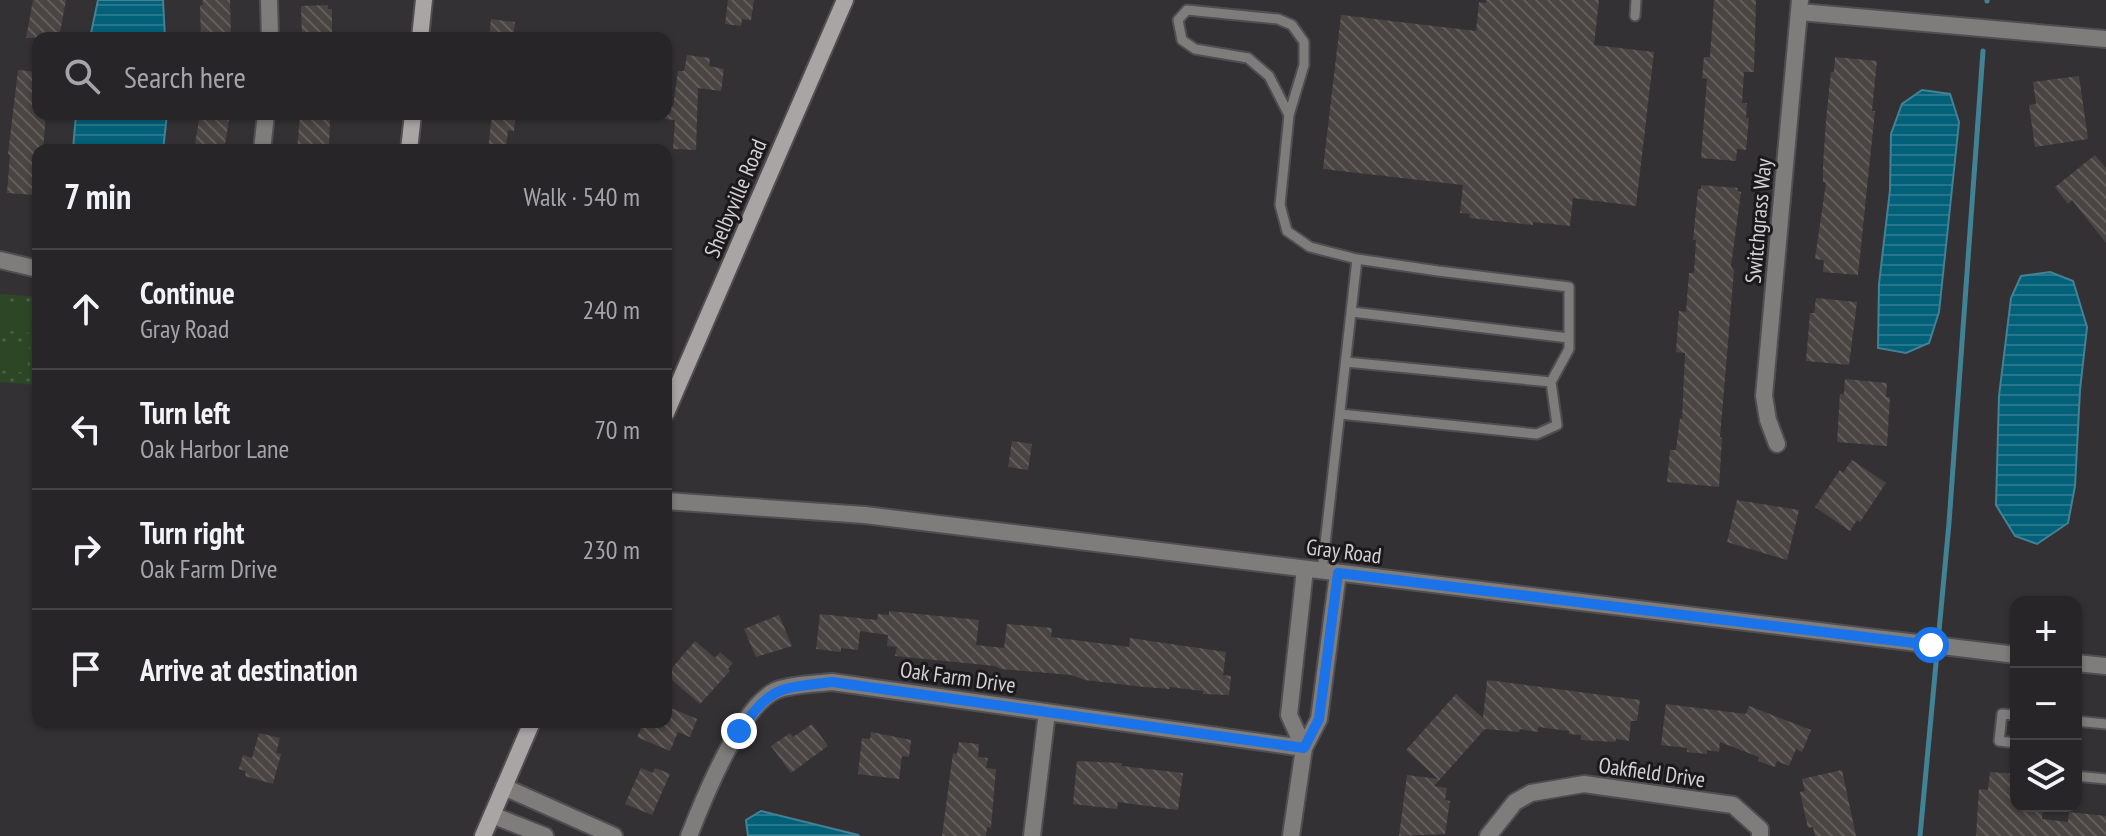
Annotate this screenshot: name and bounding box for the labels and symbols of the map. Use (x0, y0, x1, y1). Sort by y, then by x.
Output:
street label: Shelbyville Road (697, 135, 773, 261)
street label: Switchgrass Way (1739, 157, 1777, 285)
street label: Gray Road (1305, 533, 1383, 569)
route start (1913, 627, 1949, 663)
street label: Oak Farm Drive (898, 655, 1018, 699)
route end (721, 713, 757, 749)
street label: Oakfield Drive (1597, 751, 1707, 793)

